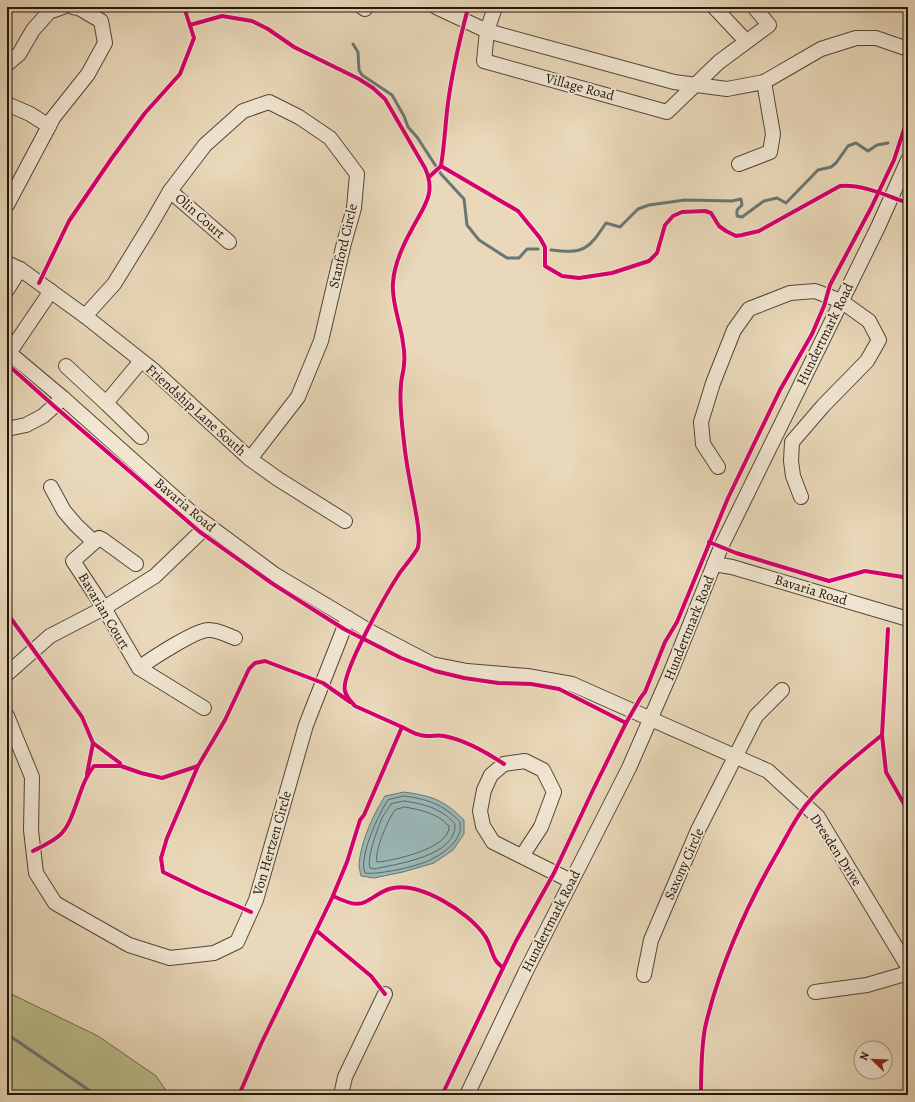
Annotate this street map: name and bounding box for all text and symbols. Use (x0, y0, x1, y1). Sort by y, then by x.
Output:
street label: Village Road (543, 68, 617, 105)
street label: Olin Court (171, 189, 229, 243)
street label: Stanford Circle (324, 202, 362, 290)
street label: Hundertmark Road (792, 279, 858, 388)
street label: Friendship Lane South (142, 360, 251, 461)
street label: Bavaria Road (150, 474, 220, 537)
street label: Bavarian Court (74, 569, 135, 653)
street label: Bavaria Road (772, 570, 850, 610)
street label: Hundertmark Road (659, 572, 719, 683)
street label: Von Hertzen Circle (248, 789, 296, 898)
street label: Dresden Drive (806, 810, 866, 890)
street label: Saxony Circle (660, 825, 708, 903)
street label: Hundertmark Road (517, 866, 585, 975)
north arrow (853, 1040, 893, 1080)
text: N (856, 1050, 873, 1063)

